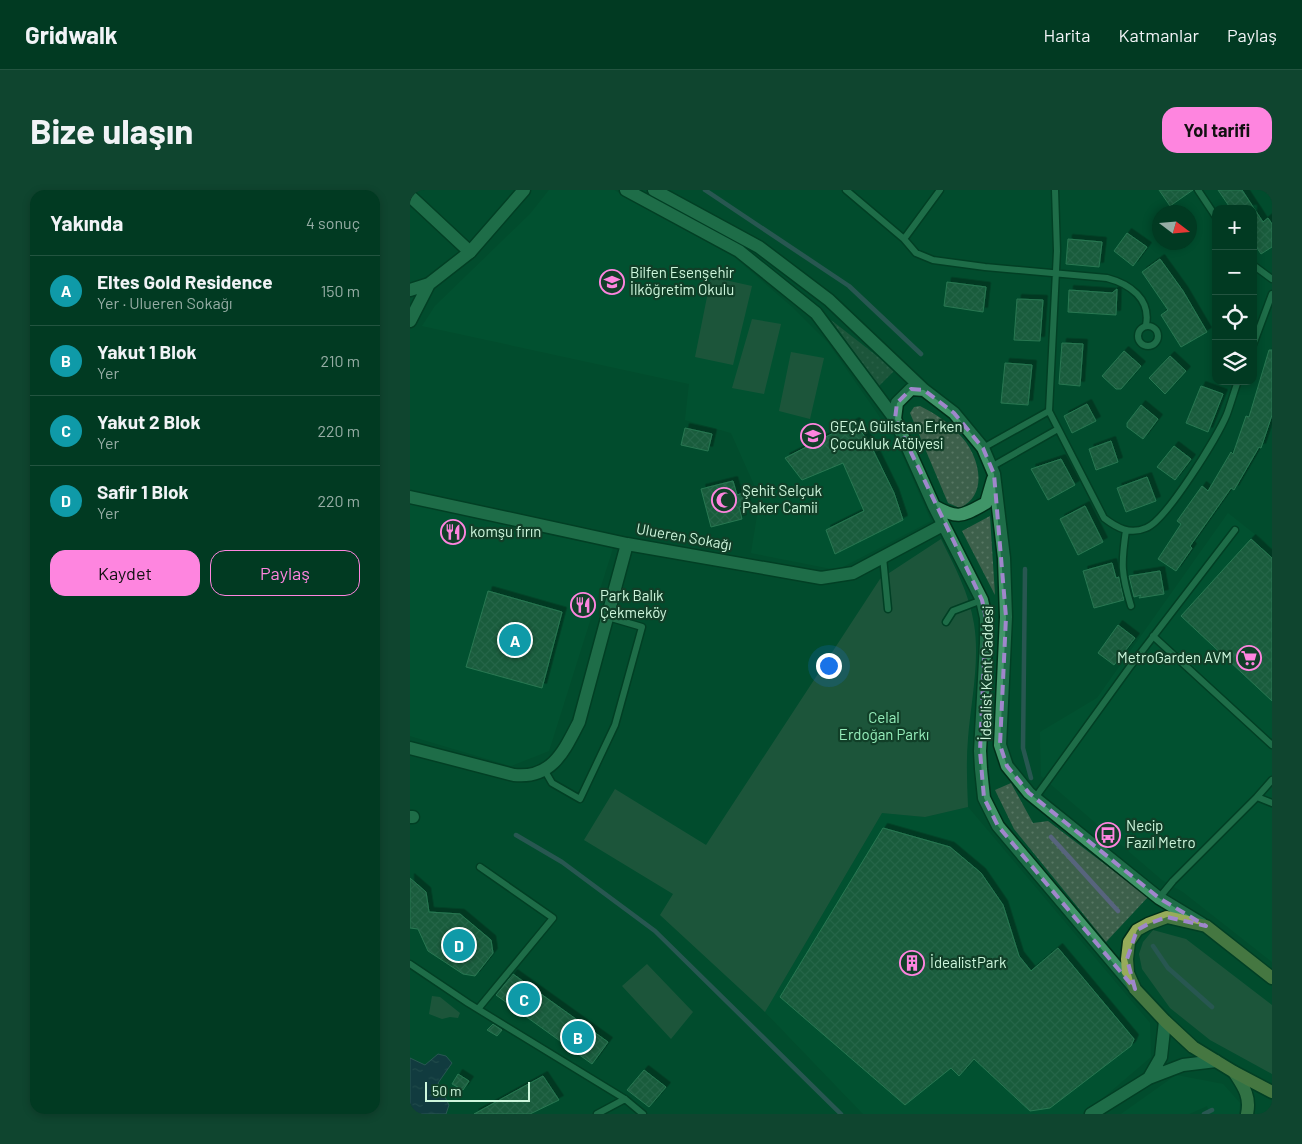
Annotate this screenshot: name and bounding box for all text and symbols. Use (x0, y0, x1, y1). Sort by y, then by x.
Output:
text: Gridwalk (25, 20, 118, 49)
text: Harita (1043, 24, 1091, 46)
text: Katmanlar (1119, 24, 1199, 46)
text: Paylaş (1227, 24, 1277, 46)
button: Yol tarifi (1162, 107, 1272, 153)
text: Bize ulaşın (30, 109, 193, 151)
north arrow (1152, 205, 1197, 250)
map controls (1212, 205, 1257, 385)
button: + (1212, 205, 1257, 250)
text: Yakında (50, 210, 123, 235)
text: 4 sonuç (306, 213, 360, 232)
button: − (1212, 250, 1257, 295)
place label: Bilfen Esenşehir İlköğretim Okulu (630, 263, 735, 298)
school or university icon: Bilfen Esenşehir İlköğretim Okulu (599, 269, 625, 295)
text: Eltes Gold Residence (97, 270, 273, 293)
text: A (61, 281, 71, 300)
text: 150 m (321, 281, 360, 300)
text: Yer · Ulueren Sokağı (97, 293, 233, 312)
button: locate (1212, 295, 1257, 340)
text: Yakut 1 Blok (97, 340, 197, 363)
button: layers (1212, 340, 1257, 385)
text: B (61, 351, 71, 370)
text: 210 m (321, 351, 360, 370)
text: Yer (97, 363, 119, 382)
text: Yakut 2 Blok (97, 410, 201, 433)
place label: GEÇA Gülistan Erken Çocukluk Atölyesi (830, 417, 963, 452)
text: C (61, 421, 71, 440)
text: 220 m (317, 421, 360, 440)
school or university icon: GEÇA Gülistan Erken Çocukluk Atölyesi (800, 423, 826, 449)
text: Yer (97, 433, 119, 452)
text: Safir 1 Blok (97, 480, 189, 503)
place label: Şehit Selçuk Paker Camii (742, 481, 823, 516)
mosque icon: Şehit Selçuk Paker Camii (711, 487, 737, 513)
text: D (61, 491, 71, 510)
text: 220 m (317, 491, 360, 510)
text: Yer (97, 503, 119, 522)
restaurant icon: komşu fırın (440, 519, 466, 545)
street label: Ulueren Sokağı (635, 519, 733, 553)
place label: komşu fırın (470, 522, 541, 540)
button: Kaydet (50, 550, 200, 596)
button: Paylaş (210, 550, 360, 596)
place label: Park Balık Çekmeköy (600, 586, 667, 621)
restaurant icon: Park Balık Çekmeköy (570, 592, 596, 618)
street label: İdealist Kent Caddesi (976, 605, 996, 740)
pin: A (499, 621, 531, 659)
supermarket icon: MetroGarden AVM (1236, 645, 1262, 671)
place label: MetroGarden AVM (1117, 648, 1232, 666)
your location (816, 653, 842, 679)
park label: Celal Erdoğan Parkı (839, 708, 929, 743)
place label: Necip Fazıl Metro (1126, 816, 1196, 851)
bus stop icon: Necip Fazıl Metro (1095, 822, 1121, 848)
pin: D (443, 926, 475, 964)
building icon: İdealistPark (899, 950, 925, 976)
place label: İdealistPark (930, 953, 1007, 971)
pin: C (508, 980, 540, 1018)
pin: B (562, 1018, 594, 1056)
scale bar (425, 1079, 530, 1102)
text: 50 m (432, 1082, 461, 1099)

